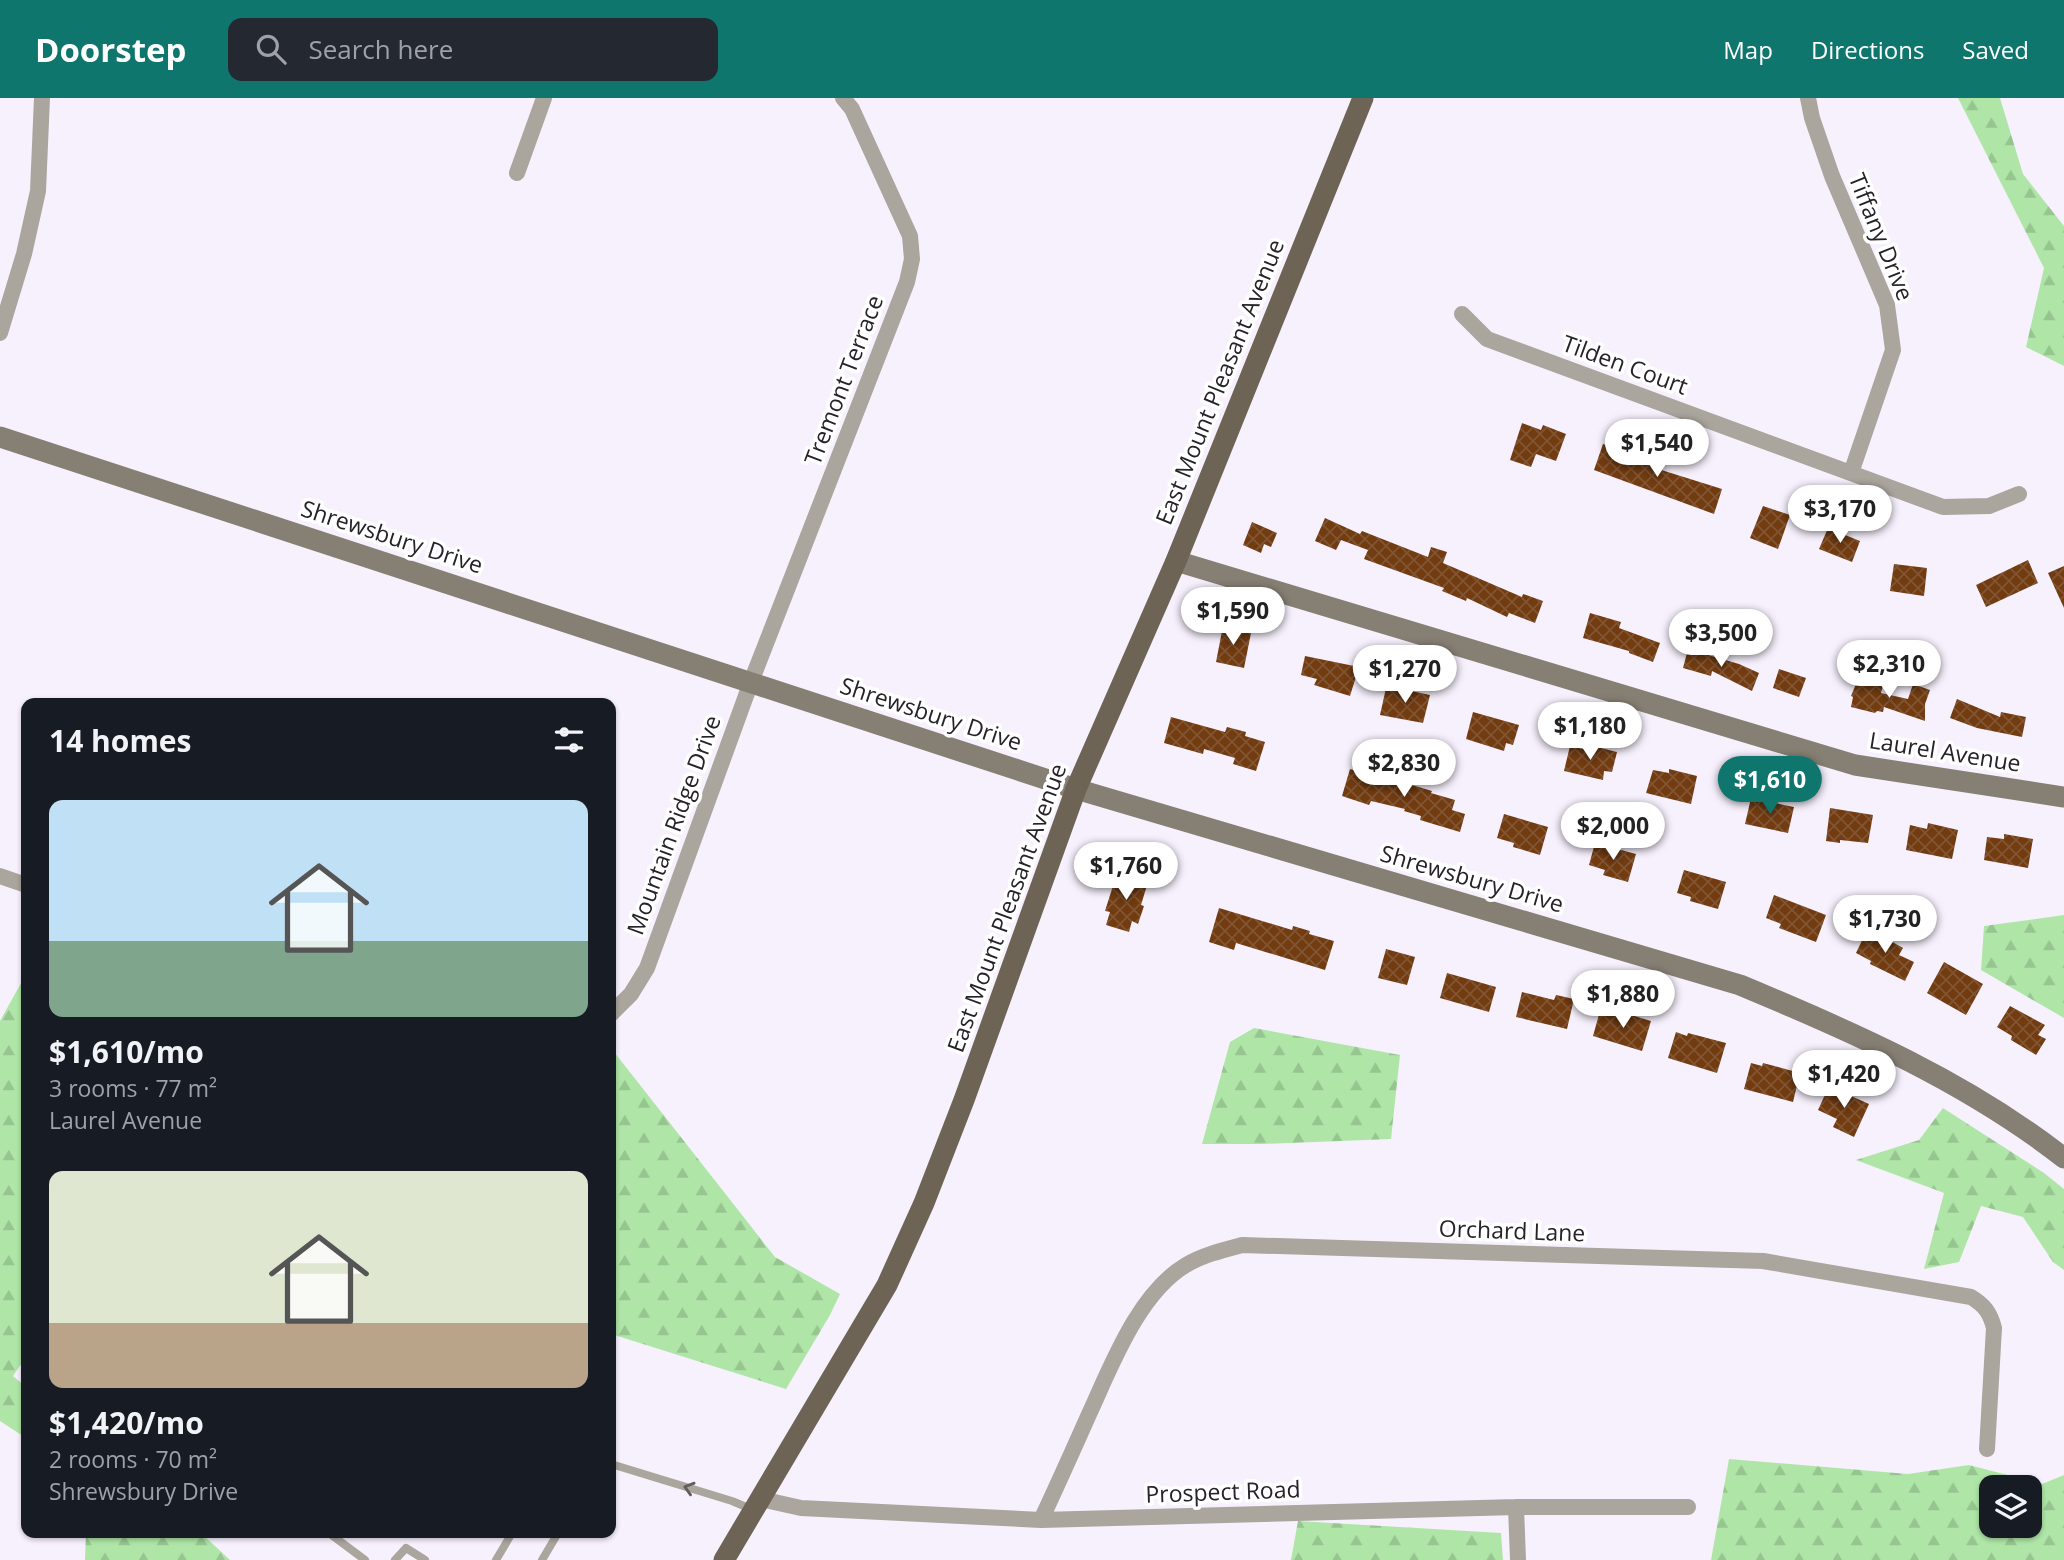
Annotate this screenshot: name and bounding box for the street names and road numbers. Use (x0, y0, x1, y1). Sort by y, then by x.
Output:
street label: Tiffany Drive (1842, 168, 1922, 305)
street label: East Mount Pleasant Avenue (1147, 234, 1291, 529)
street label: Tremont Terrace (796, 290, 890, 469)
street label: Tilden Court (1558, 327, 1693, 402)
street label: Shrewsbury Drive (297, 492, 487, 580)
street label: Shrewsbury Drive (836, 669, 1026, 757)
street label: Mountain Ridge Drive (618, 710, 728, 939)
street label: Laurel Avenue (1867, 723, 2023, 779)
street label: East Mount Pleasant Avenue (939, 759, 1073, 1056)
street label: Shrewsbury Drive (1377, 837, 1568, 919)
street label: Orchard Lane (1438, 1211, 1586, 1249)
street label: Prospect Road (1145, 1472, 1301, 1510)

